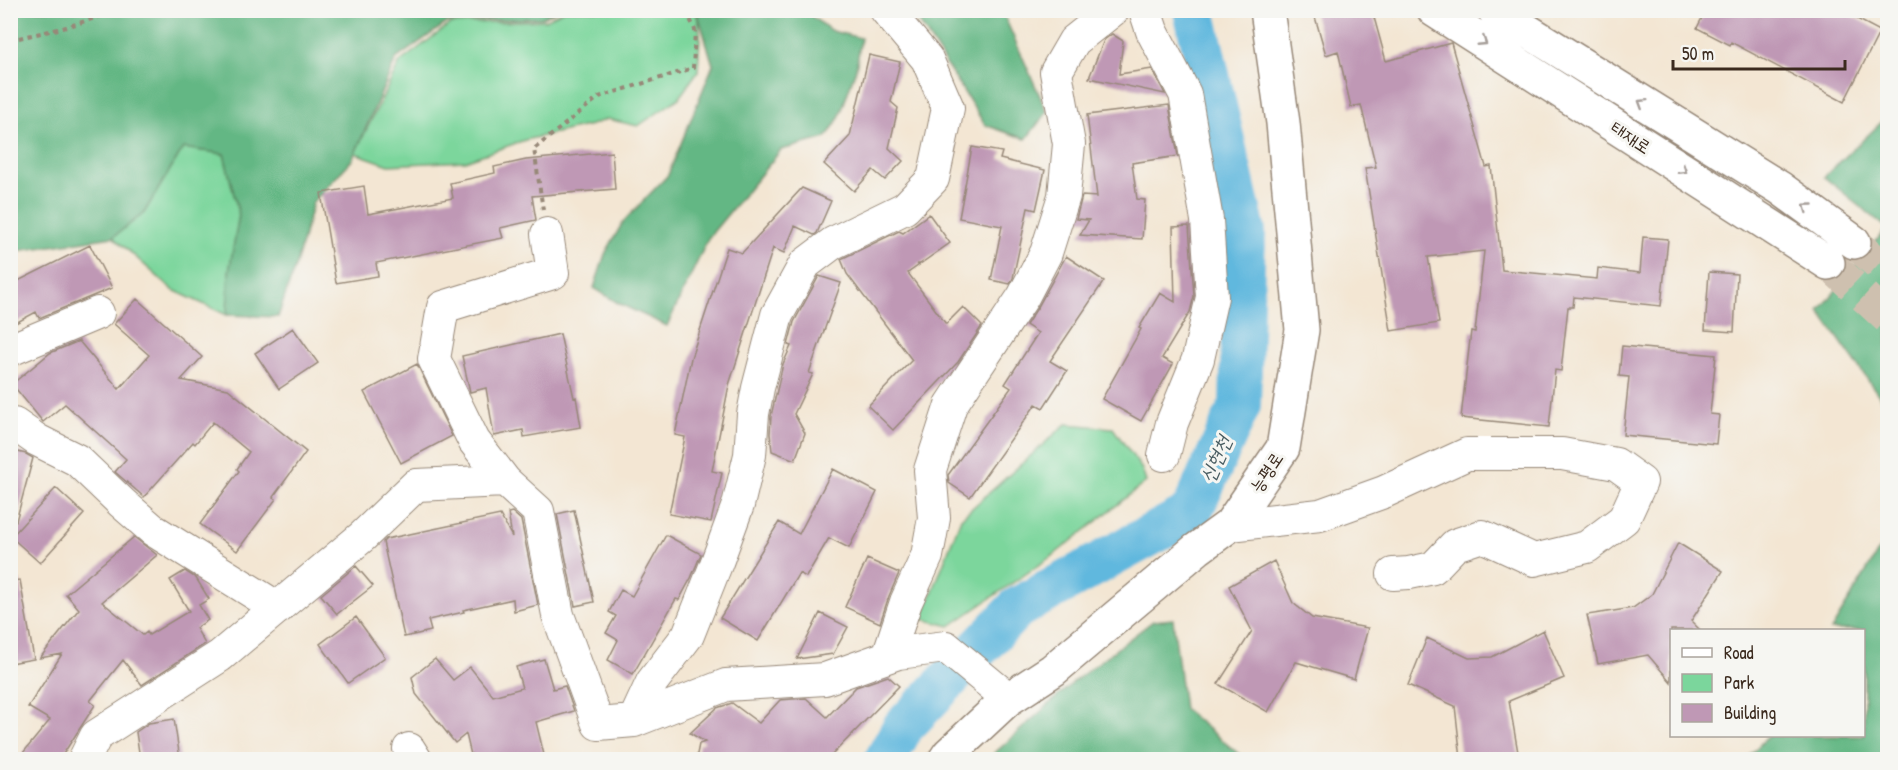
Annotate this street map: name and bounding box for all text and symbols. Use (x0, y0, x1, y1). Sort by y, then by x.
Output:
scale bar (1673, 33, 1846, 71)
one-way arrow (1476, 35, 1487, 46)
text: 50 m (1682, 41, 1714, 66)
one-way arrow (1638, 98, 1648, 110)
street label: 태재로 (1606, 115, 1656, 159)
one-way arrow (1677, 162, 1687, 174)
one-way arrow (1802, 204, 1813, 215)
water label: 신현천 (1193, 430, 1238, 487)
street label: 능평로 (1243, 447, 1289, 497)
legend (1670, 629, 1865, 737)
text: Road (1724, 640, 1754, 665)
text: Park (1724, 670, 1755, 695)
text: Building (1724, 700, 1776, 725)

